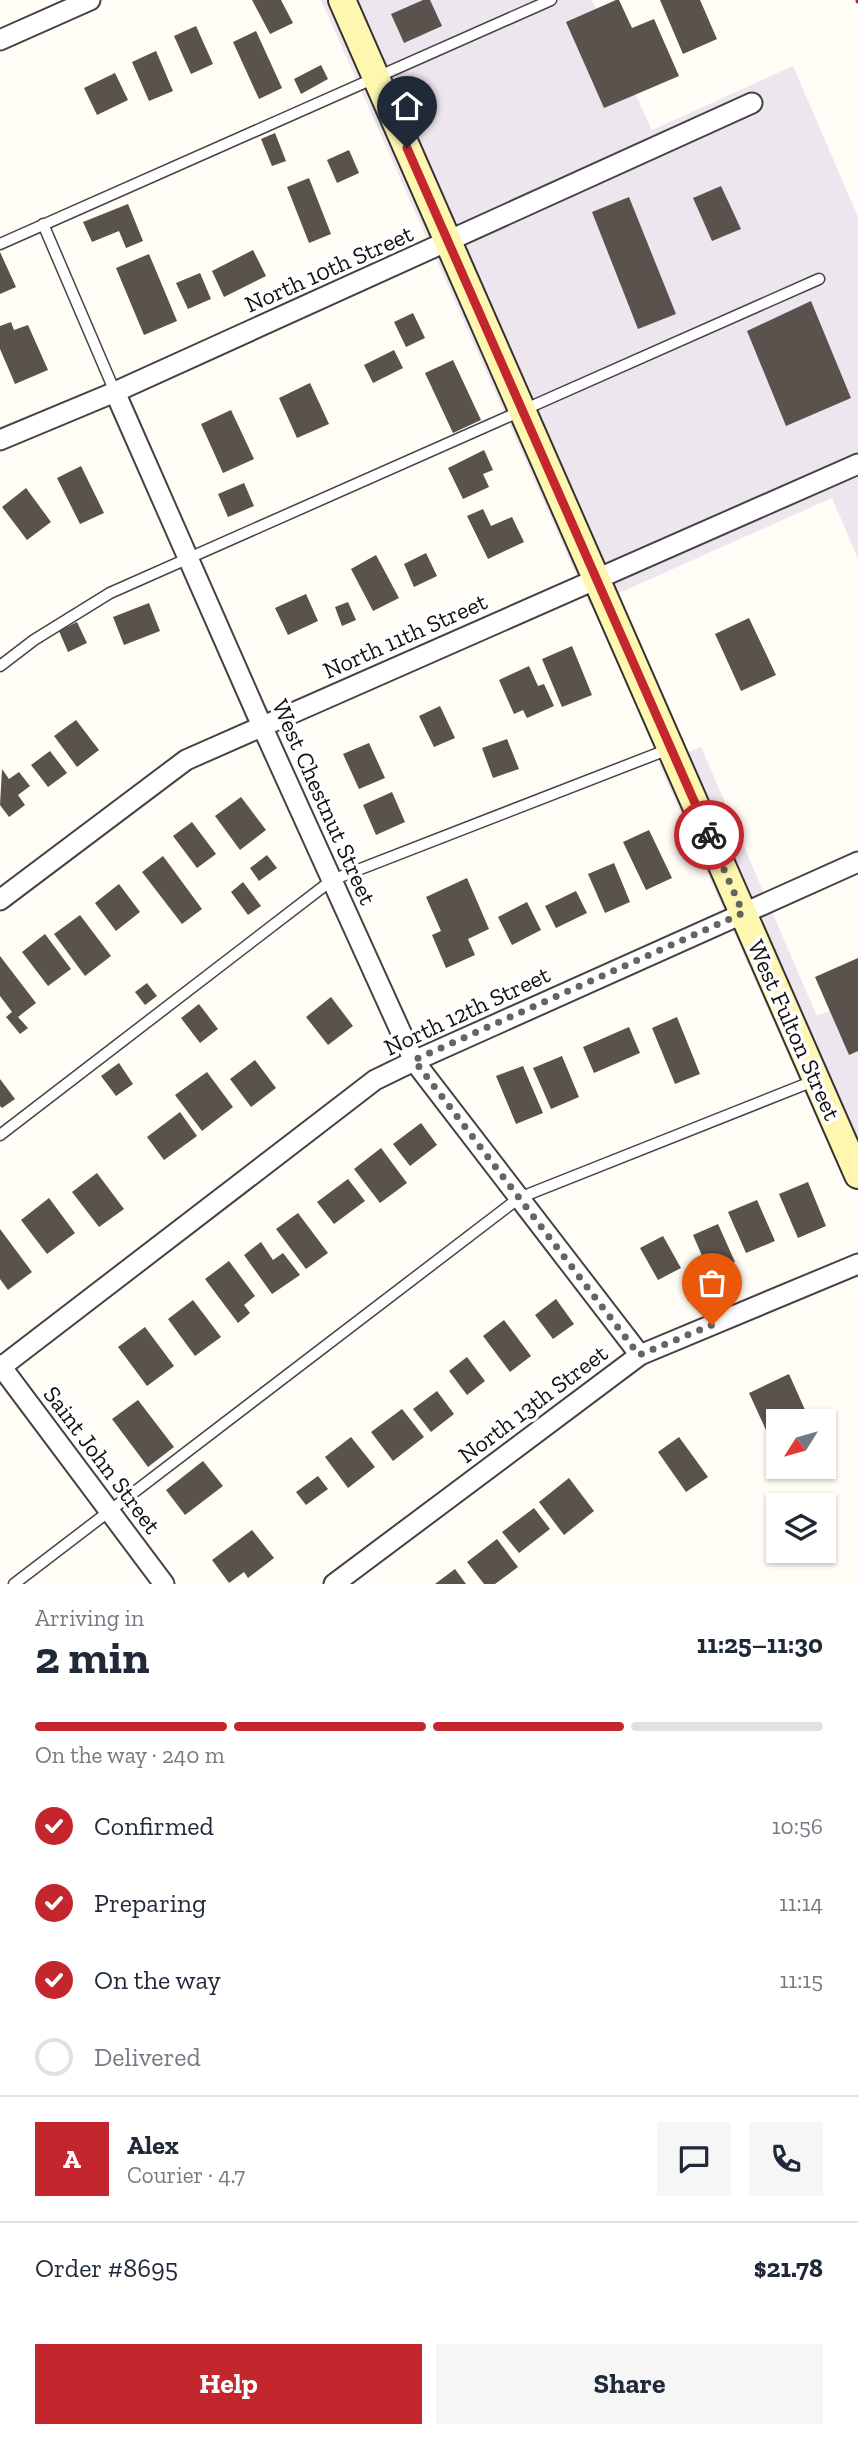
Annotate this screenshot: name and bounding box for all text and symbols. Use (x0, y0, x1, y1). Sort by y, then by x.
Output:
pin (377, 76, 437, 148)
icon: home (388, 87, 426, 125)
street label: North 10th Street (240, 218, 417, 319)
street label: North 11th Street (318, 586, 491, 685)
street label: West Chestnut Street (266, 695, 383, 909)
courier (674, 800, 744, 870)
icon: bike (690, 816, 728, 854)
street label: West Fulton Street (742, 935, 847, 1125)
street label: North 12th Street (379, 959, 554, 1062)
pin (682, 1253, 742, 1325)
icon: bag (693, 1264, 731, 1302)
street label: North 13th Street (453, 1338, 613, 1469)
street label: Saint John Street (37, 1380, 167, 1539)
north arrow (766, 1409, 836, 1479)
map controls (766, 1409, 836, 1563)
button: layers (766, 1493, 836, 1563)
text: Arriving in (35, 1604, 144, 1632)
text: 11:25–11:30 (697, 1628, 823, 1660)
text: 2 min (35, 1630, 150, 1685)
text: On the way · 240 m (35, 1741, 225, 1769)
icon: check (35, 1807, 73, 1845)
text: Confirmed (94, 1810, 214, 1842)
text: 10:56 (772, 1812, 823, 1840)
icon: check (35, 1884, 73, 1922)
text: Preparing (94, 1887, 206, 1919)
text: 11:14 (779, 1889, 823, 1917)
icon: check (35, 1961, 73, 1999)
text: On the way (94, 1964, 221, 1996)
text: 11:15 (780, 1966, 823, 1994)
text: Delivered (94, 2041, 201, 2073)
button: chat (657, 2122, 731, 2196)
button: phone (749, 2122, 823, 2196)
text: Alex (127, 2129, 179, 2161)
text: A (63, 2143, 81, 2175)
text: Courier · 4.7 (127, 2161, 245, 2189)
text: Order #8695 (35, 2252, 178, 2284)
text: $21.78 (754, 2252, 823, 2284)
button: Help (35, 2344, 422, 2424)
button: Share (436, 2344, 823, 2424)

